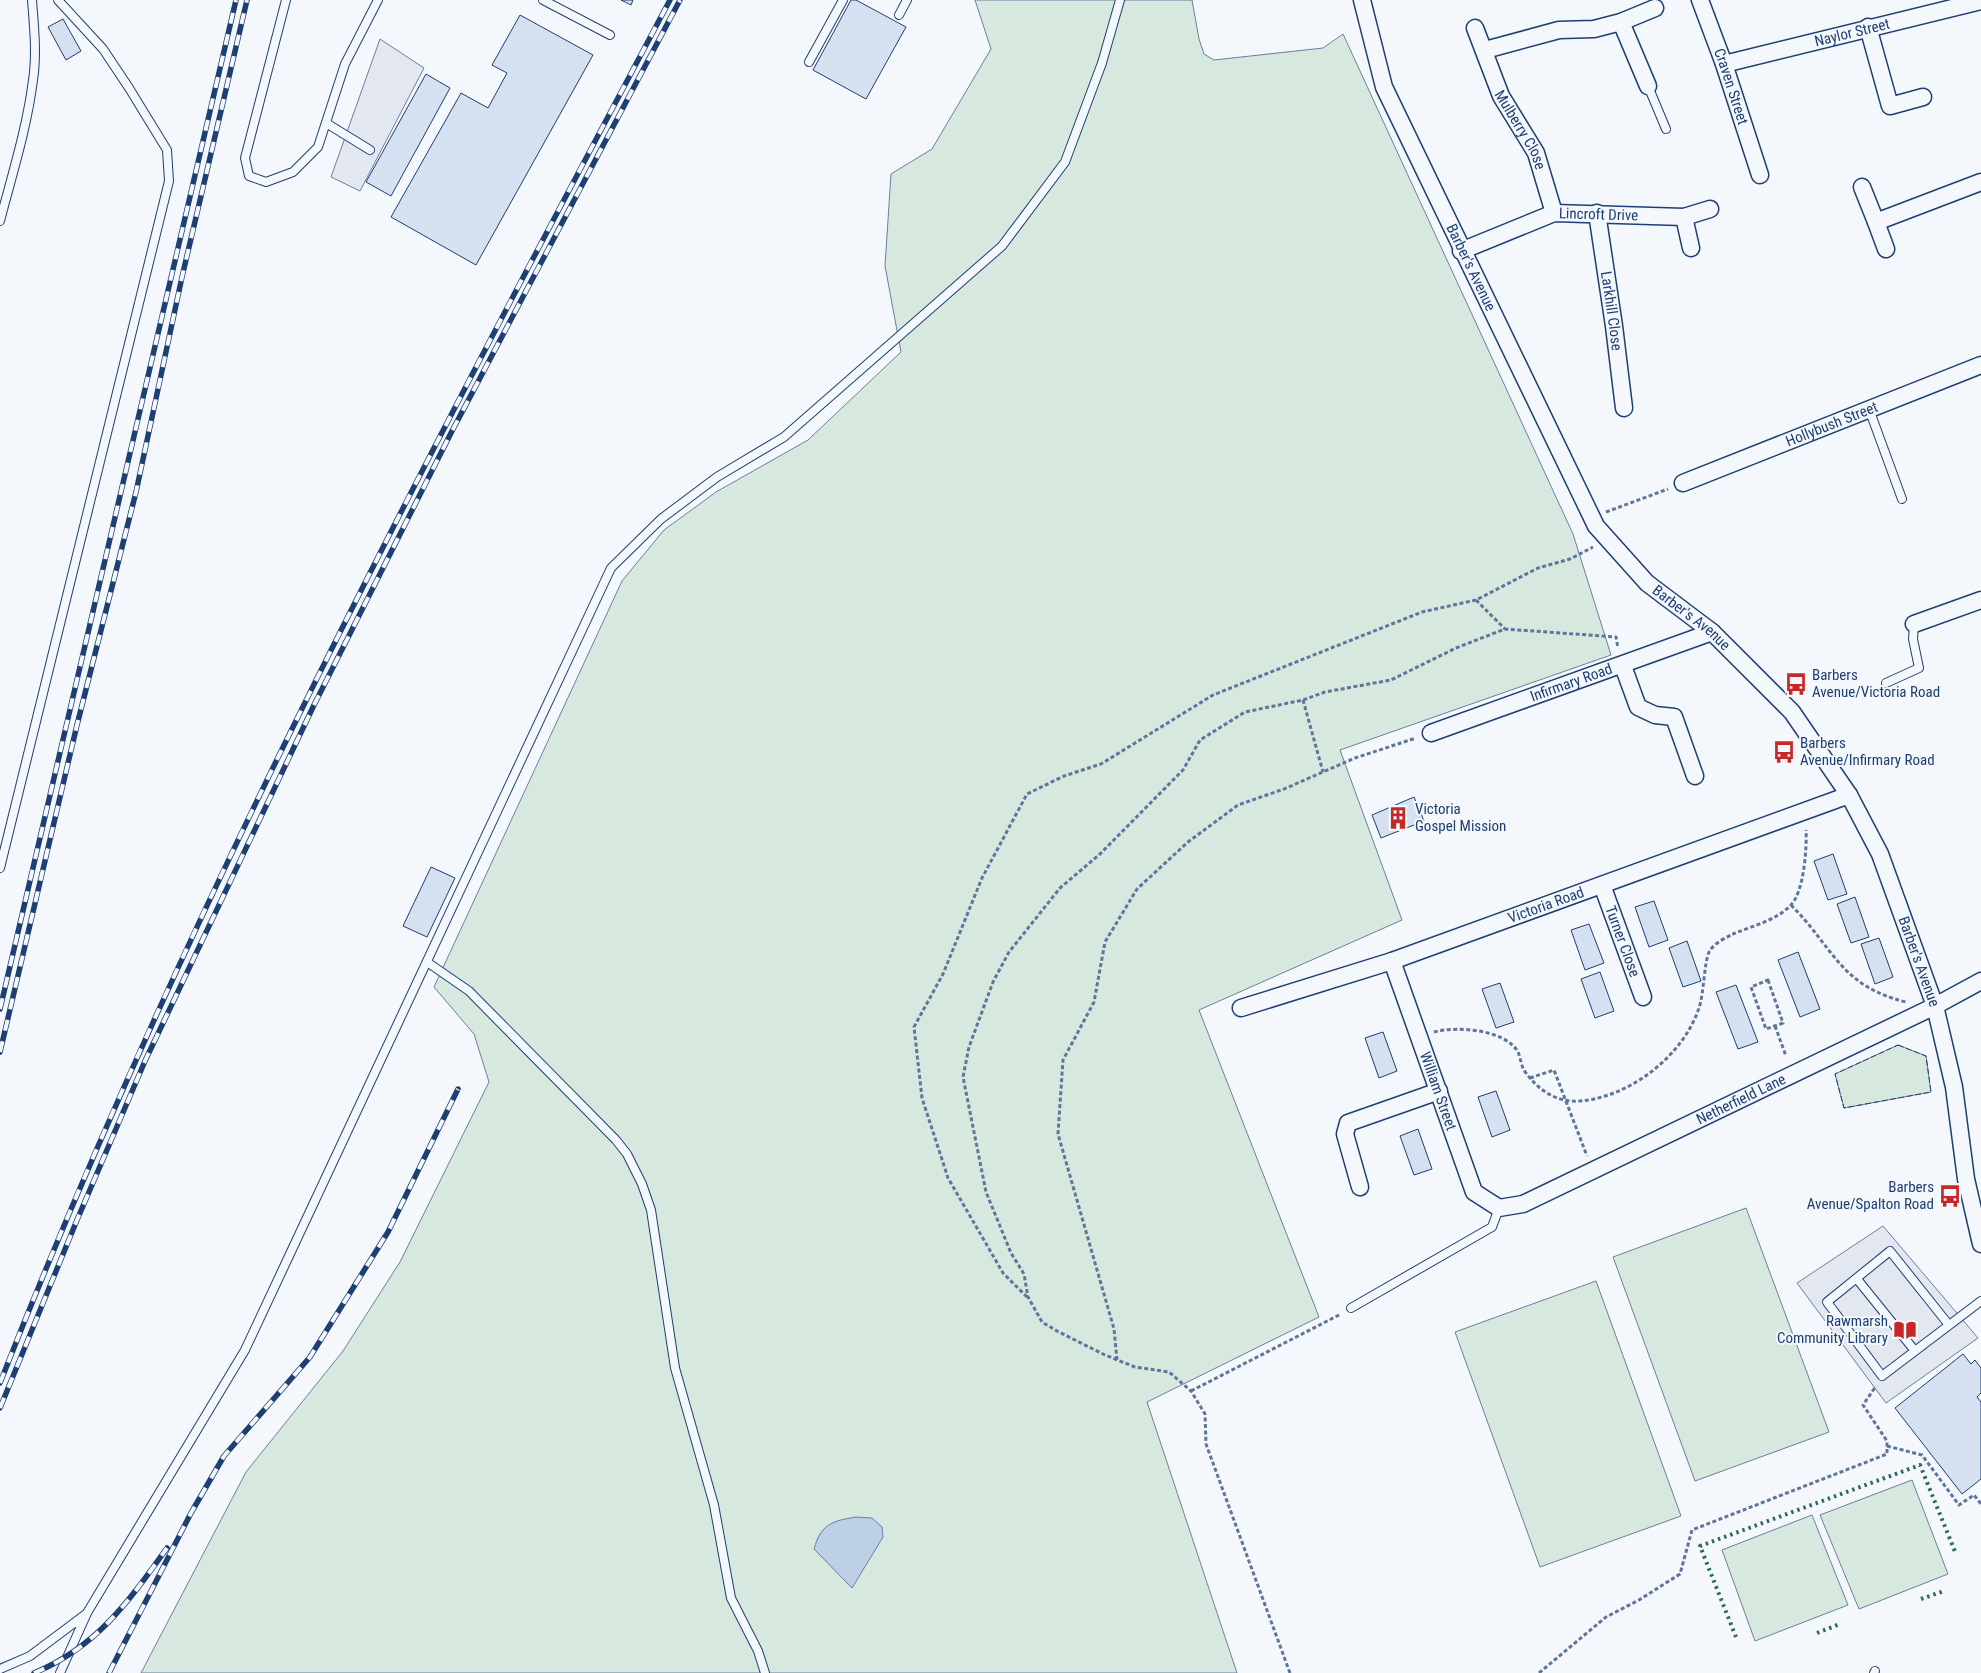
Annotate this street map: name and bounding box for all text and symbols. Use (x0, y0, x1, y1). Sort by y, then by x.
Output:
street label: Naylor Street (1813, 15, 1892, 50)
street label: Craven Street (1710, 46, 1752, 127)
street label: Mulberry Close (1491, 87, 1549, 172)
street label: Lincroft Drive (1559, 204, 1638, 225)
street label: Barber's Avenue (1442, 221, 1500, 314)
street label: Larkhill Close (1597, 270, 1626, 352)
street label: Hollybush Street (1783, 398, 1880, 450)
street label: Barber's Avenue (1649, 581, 1734, 654)
street label: Infirmary Road (1528, 660, 1615, 706)
place label: Barbers Avenue/Victoria Road (1812, 666, 1940, 701)
bus stop icon: Barbers Avenue/Victoria Road (1783, 671, 1809, 697)
place label: Barbers Avenue/Infirmary Road (1800, 734, 1935, 769)
bus stop icon: Barbers Avenue/Infirmary Road (1771, 739, 1797, 765)
place label: Victoria Gospel Mission (1415, 800, 1506, 835)
building icon: Victoria Gospel Mission (1385, 805, 1411, 831)
street label: Victoria Road (1506, 883, 1586, 927)
street label: Turner Close (1601, 903, 1644, 979)
street label: Barber's Avenue (1894, 914, 1943, 1009)
street label: William Street (1416, 1049, 1460, 1133)
street label: Netherfield Lane (1693, 1070, 1789, 1128)
place label: Barbers Avenue/Spalton Road (1807, 1178, 1934, 1213)
bus stop icon: Barbers Avenue/Spalton Road (1937, 1183, 1963, 1209)
place label: Rawmarsh Community Library (1777, 1312, 1888, 1347)
library icon: Rawmarsh Community Library (1892, 1317, 1918, 1343)

